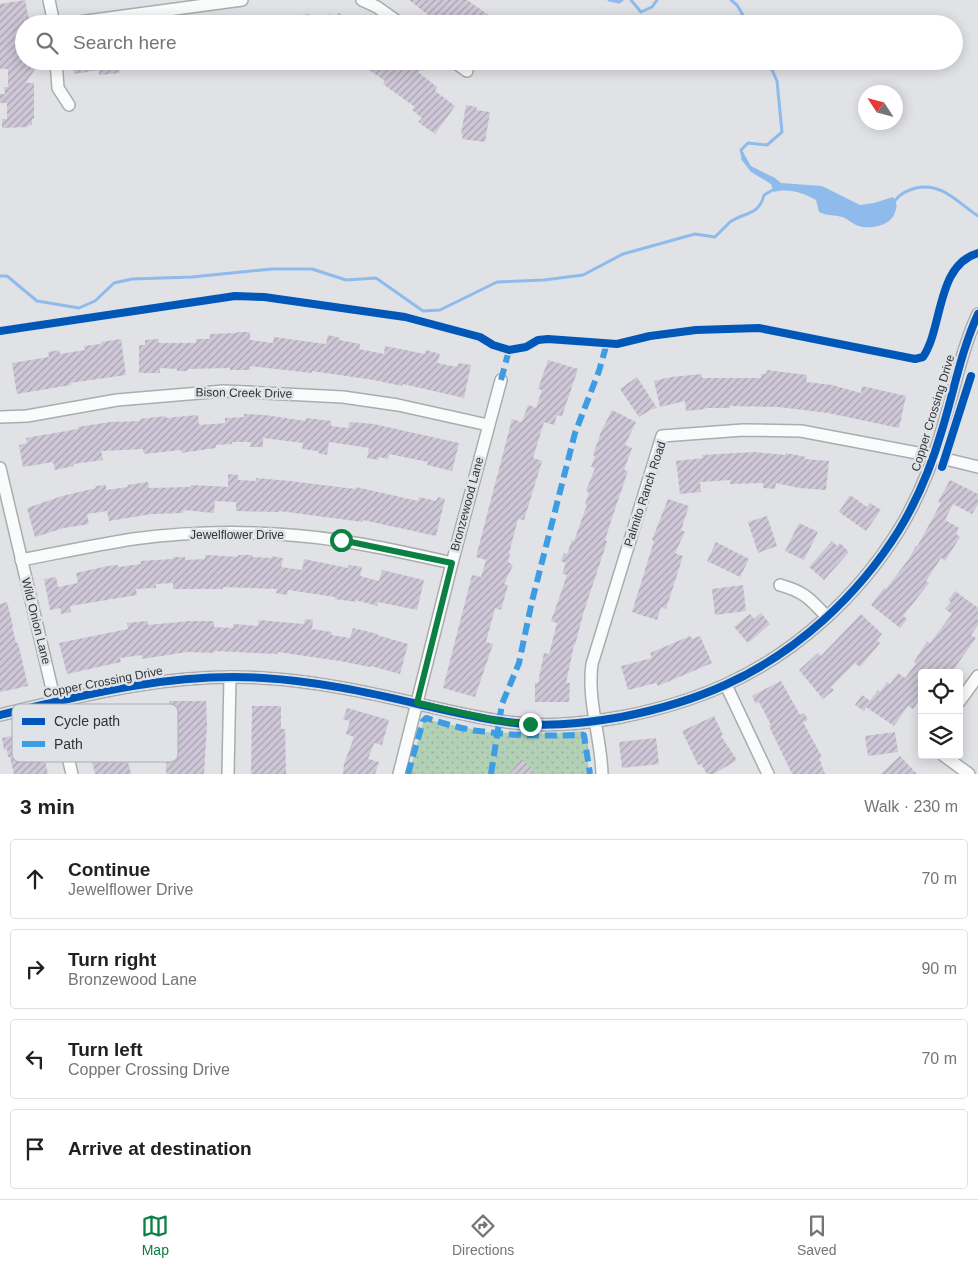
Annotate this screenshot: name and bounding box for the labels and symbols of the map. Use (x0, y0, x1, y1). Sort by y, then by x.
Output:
north arrow (858, 85, 903, 130)
street label: Copper Crossing Drive (909, 353, 958, 473)
street label: Bison Creek Drive (196, 385, 293, 401)
street label: Palmito Ranch Road (621, 439, 669, 549)
street label: Bronzewood Lane (448, 455, 486, 553)
street label: Jewelflower Drive (190, 528, 284, 542)
route start (330, 529, 353, 552)
street label: Wild Onion Lane (18, 576, 54, 666)
street label: Copper Crossing Drive (42, 663, 164, 700)
legend (12, 704, 178, 762)
text: Cycle path (54, 713, 120, 729)
route end (519, 713, 542, 736)
text: Path (54, 736, 83, 752)

